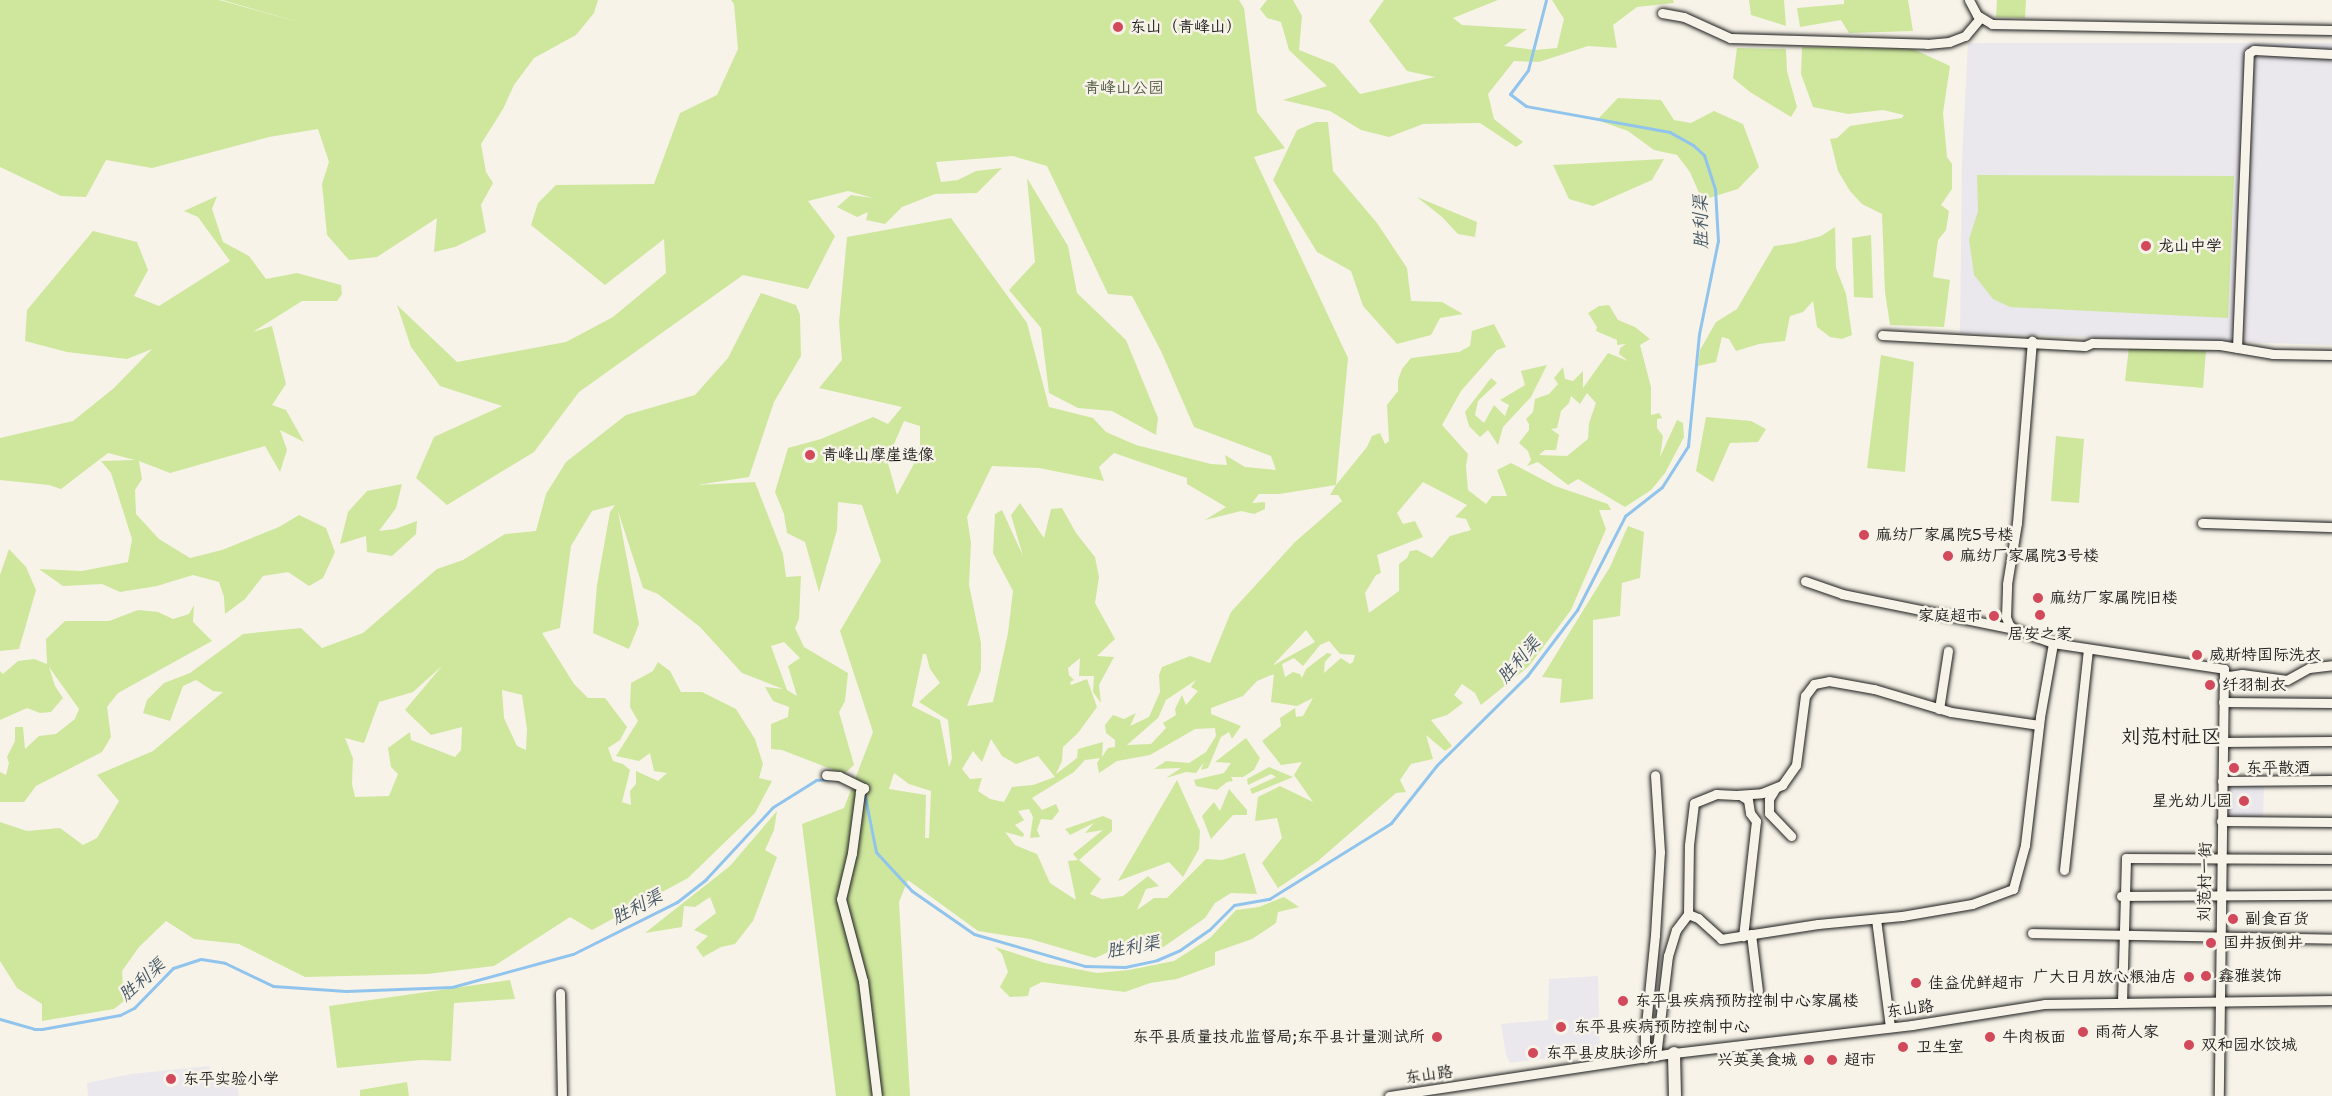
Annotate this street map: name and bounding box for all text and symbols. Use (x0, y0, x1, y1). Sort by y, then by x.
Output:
place label: 东山（青峰山） (1130, 17, 1242, 37)
marker: 东山（青峰山） (1111, 20, 1125, 34)
park label: 青峰山公园 (1084, 78, 1164, 98)
water label: 胜利渠 (1690, 195, 1712, 249)
place label: 龙山中学 (2158, 236, 2222, 256)
marker: 龙山中学 (2139, 239, 2153, 253)
place label: 青峰山摩崖造像 (822, 445, 934, 465)
marker: 青峰山摩崖造像 (803, 448, 817, 462)
place label: 麻纺厂家属院5号楼 (1876, 525, 2014, 545)
marker: 麻纺厂家属院5号楼 (1857, 528, 1871, 542)
place label: 麻纺厂家属院3号楼 (1960, 546, 2099, 566)
marker: 麻纺厂家属院3号楼 (1941, 549, 1955, 563)
place label: 麻纺厂家属院旧楼 (2050, 588, 2178, 608)
marker: 麻纺厂家属院旧楼 (2031, 591, 2045, 605)
place label: 家庭超市 (1918, 606, 1982, 626)
marker: 居安之家 (2033, 608, 2047, 622)
marker: 家庭超市 (1987, 609, 2001, 623)
place label: 居安之家 (2008, 624, 2072, 644)
water label: 胜利渠 (1493, 633, 1545, 687)
place label: 威斯特国际洗衣 (2209, 645, 2321, 665)
marker: 威斯特国际洗衣 (2190, 648, 2204, 662)
place label: 纤羽制衣 (2222, 675, 2286, 695)
marker: 纤羽制衣 (2203, 678, 2217, 692)
district label: 刘范村社区 (2121, 724, 2221, 748)
place label: 东平散酒 (2246, 758, 2310, 778)
marker: 东平散酒 (2227, 761, 2241, 775)
place label: 星光幼儿园 (2152, 791, 2232, 811)
marker: 星光幼儿园 (2237, 794, 2251, 808)
street label: 刘范村一街 (2195, 842, 2215, 922)
water label: 胜利渠 (608, 885, 666, 929)
place label: 副食百货 (2245, 909, 2309, 929)
marker: 副食百货 (2226, 912, 2240, 926)
water label: 胜利渠 (1105, 932, 1161, 962)
place label: 国井扳倒井 (2223, 933, 2303, 953)
marker: 国井扳倒井 (2204, 936, 2218, 950)
water label: 胜利渠 (115, 954, 169, 1006)
place label: 鑫雅装饰 (2218, 966, 2282, 986)
place label: 广大日月放心粮油店 (2033, 967, 2177, 987)
marker: 鑫雅装饰 (2199, 969, 2213, 983)
marker: 广大日月放心粮油店 (2182, 970, 2196, 984)
place label: 佳益优鲜超市 (1928, 973, 2024, 993)
marker: 佳益优鲜超市 (1909, 976, 1923, 990)
place label: 东平县疾病预防控制中心家属楼 (1635, 991, 1859, 1011)
marker: 东平县疾病预防控制中心家属楼 (1616, 994, 1630, 1008)
street label: 东山路 (1885, 996, 1935, 1022)
place label: 东平县疾病预防控制中心 (1574, 1017, 1750, 1037)
marker: 东平县疾病预防控制中心 (1552, 1018, 1570, 1036)
place label: 雨荷人家 (2095, 1022, 2159, 1042)
marker: 雨荷人家 (2076, 1025, 2090, 1039)
place label: 东平县质量技术监督局;东平县计量测试所 (1133, 1027, 1425, 1047)
place label: 牛肉板面 (2002, 1027, 2066, 1047)
marker: 东平县质量技术监督局;东平县计量测试所 (1430, 1030, 1444, 1044)
marker: 牛肉板面 (1983, 1030, 1997, 1044)
place label: 双和园水饺城 (2201, 1035, 2297, 1055)
place label: 卫生室 (1916, 1037, 1964, 1057)
marker: 卫生室 (1894, 1038, 1912, 1056)
marker: 双和园水饺城 (2182, 1038, 2196, 1052)
place label: 东平县皮肤诊所 (1546, 1043, 1658, 1063)
marker: 东平县皮肤诊所 (1524, 1044, 1542, 1062)
place label: 兴英美食城 (1717, 1050, 1797, 1070)
place label: 超市 (1844, 1050, 1876, 1070)
marker: 兴英美食城 (1802, 1053, 1816, 1067)
marker: 超市 (1825, 1053, 1839, 1067)
street label: 东山路 (1404, 1062, 1454, 1088)
place label: 东平实验小学 (183, 1069, 279, 1089)
marker: 东平实验小学 (164, 1072, 178, 1086)

